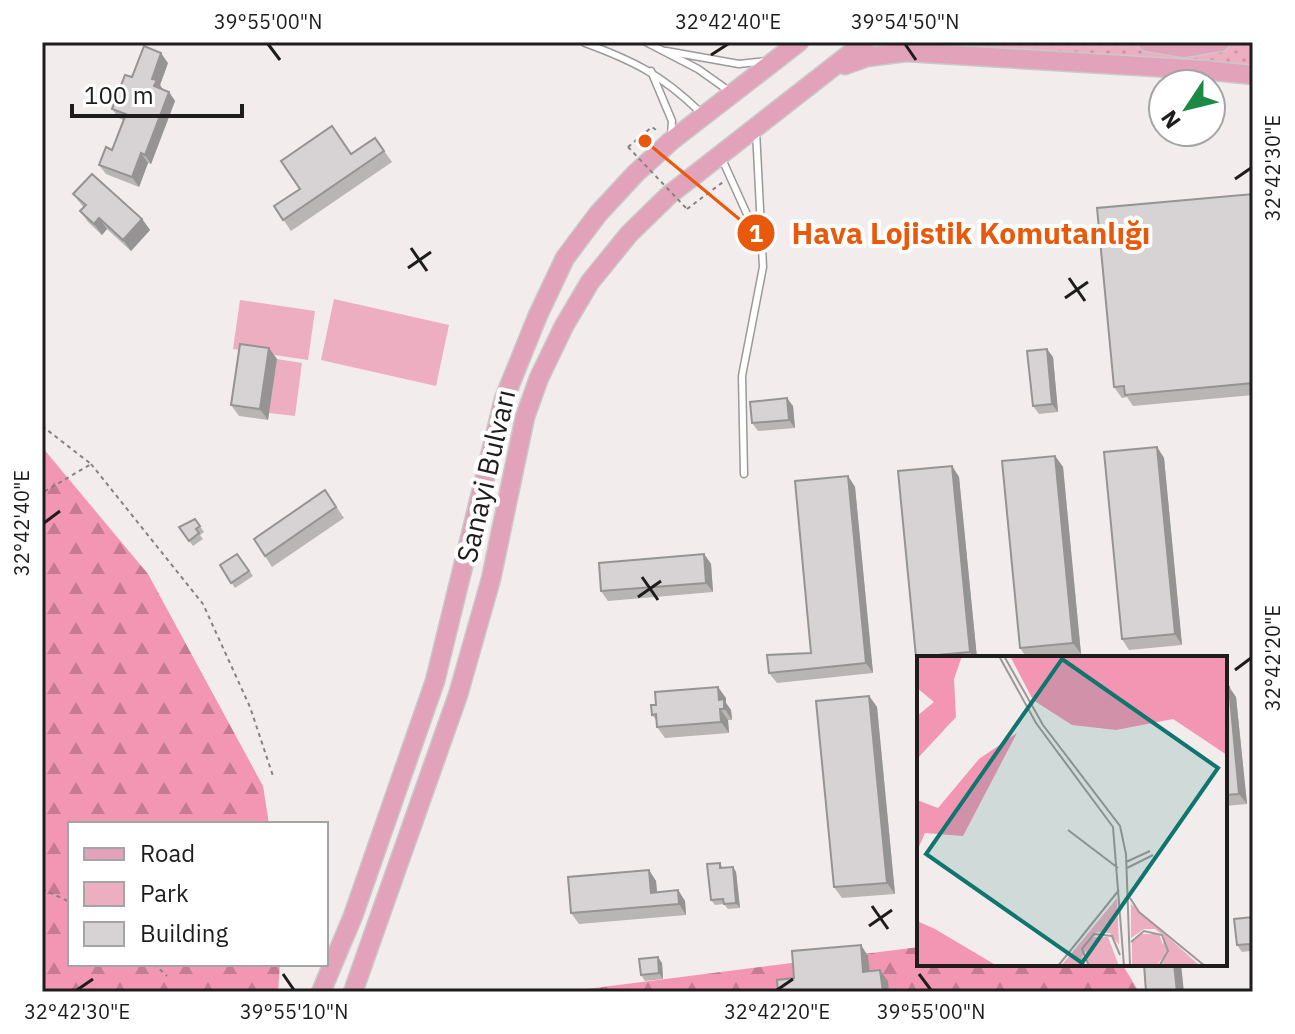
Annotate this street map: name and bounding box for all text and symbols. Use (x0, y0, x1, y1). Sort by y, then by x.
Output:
text: 39°55'00"N (214, 8, 322, 35)
text: 32°42'40"E (675, 8, 781, 35)
text: 39°54'50"N (851, 8, 959, 35)
scale bar (72, 68, 242, 118)
north arrow (1147, 68, 1227, 148)
text: 100 m (84, 79, 154, 111)
text: N (1154, 105, 1187, 135)
text: 32°42'30"E (1259, 115, 1286, 221)
callout: Hava Lojistik Komutanlığı (736, 206, 1167, 260)
text: Hava Lojistik Komutanlığı (792, 213, 1150, 252)
text: 1 (749, 217, 763, 249)
street label: Sanayi Bulvarı (448, 386, 523, 566)
text: 32°42'40"E (8, 470, 35, 576)
text: 32°42'20"E (1259, 605, 1286, 711)
inset map (917, 656, 1227, 966)
legend (68, 822, 328, 966)
text: Road (140, 837, 195, 869)
text: Park (140, 877, 189, 909)
text: Building (140, 917, 228, 949)
text: 32°42'30"E (24, 998, 130, 1025)
text: 39°55'10"N (240, 998, 348, 1025)
text: 32°42'20"E (724, 998, 830, 1025)
text: 39°55'00"N (877, 998, 985, 1025)

